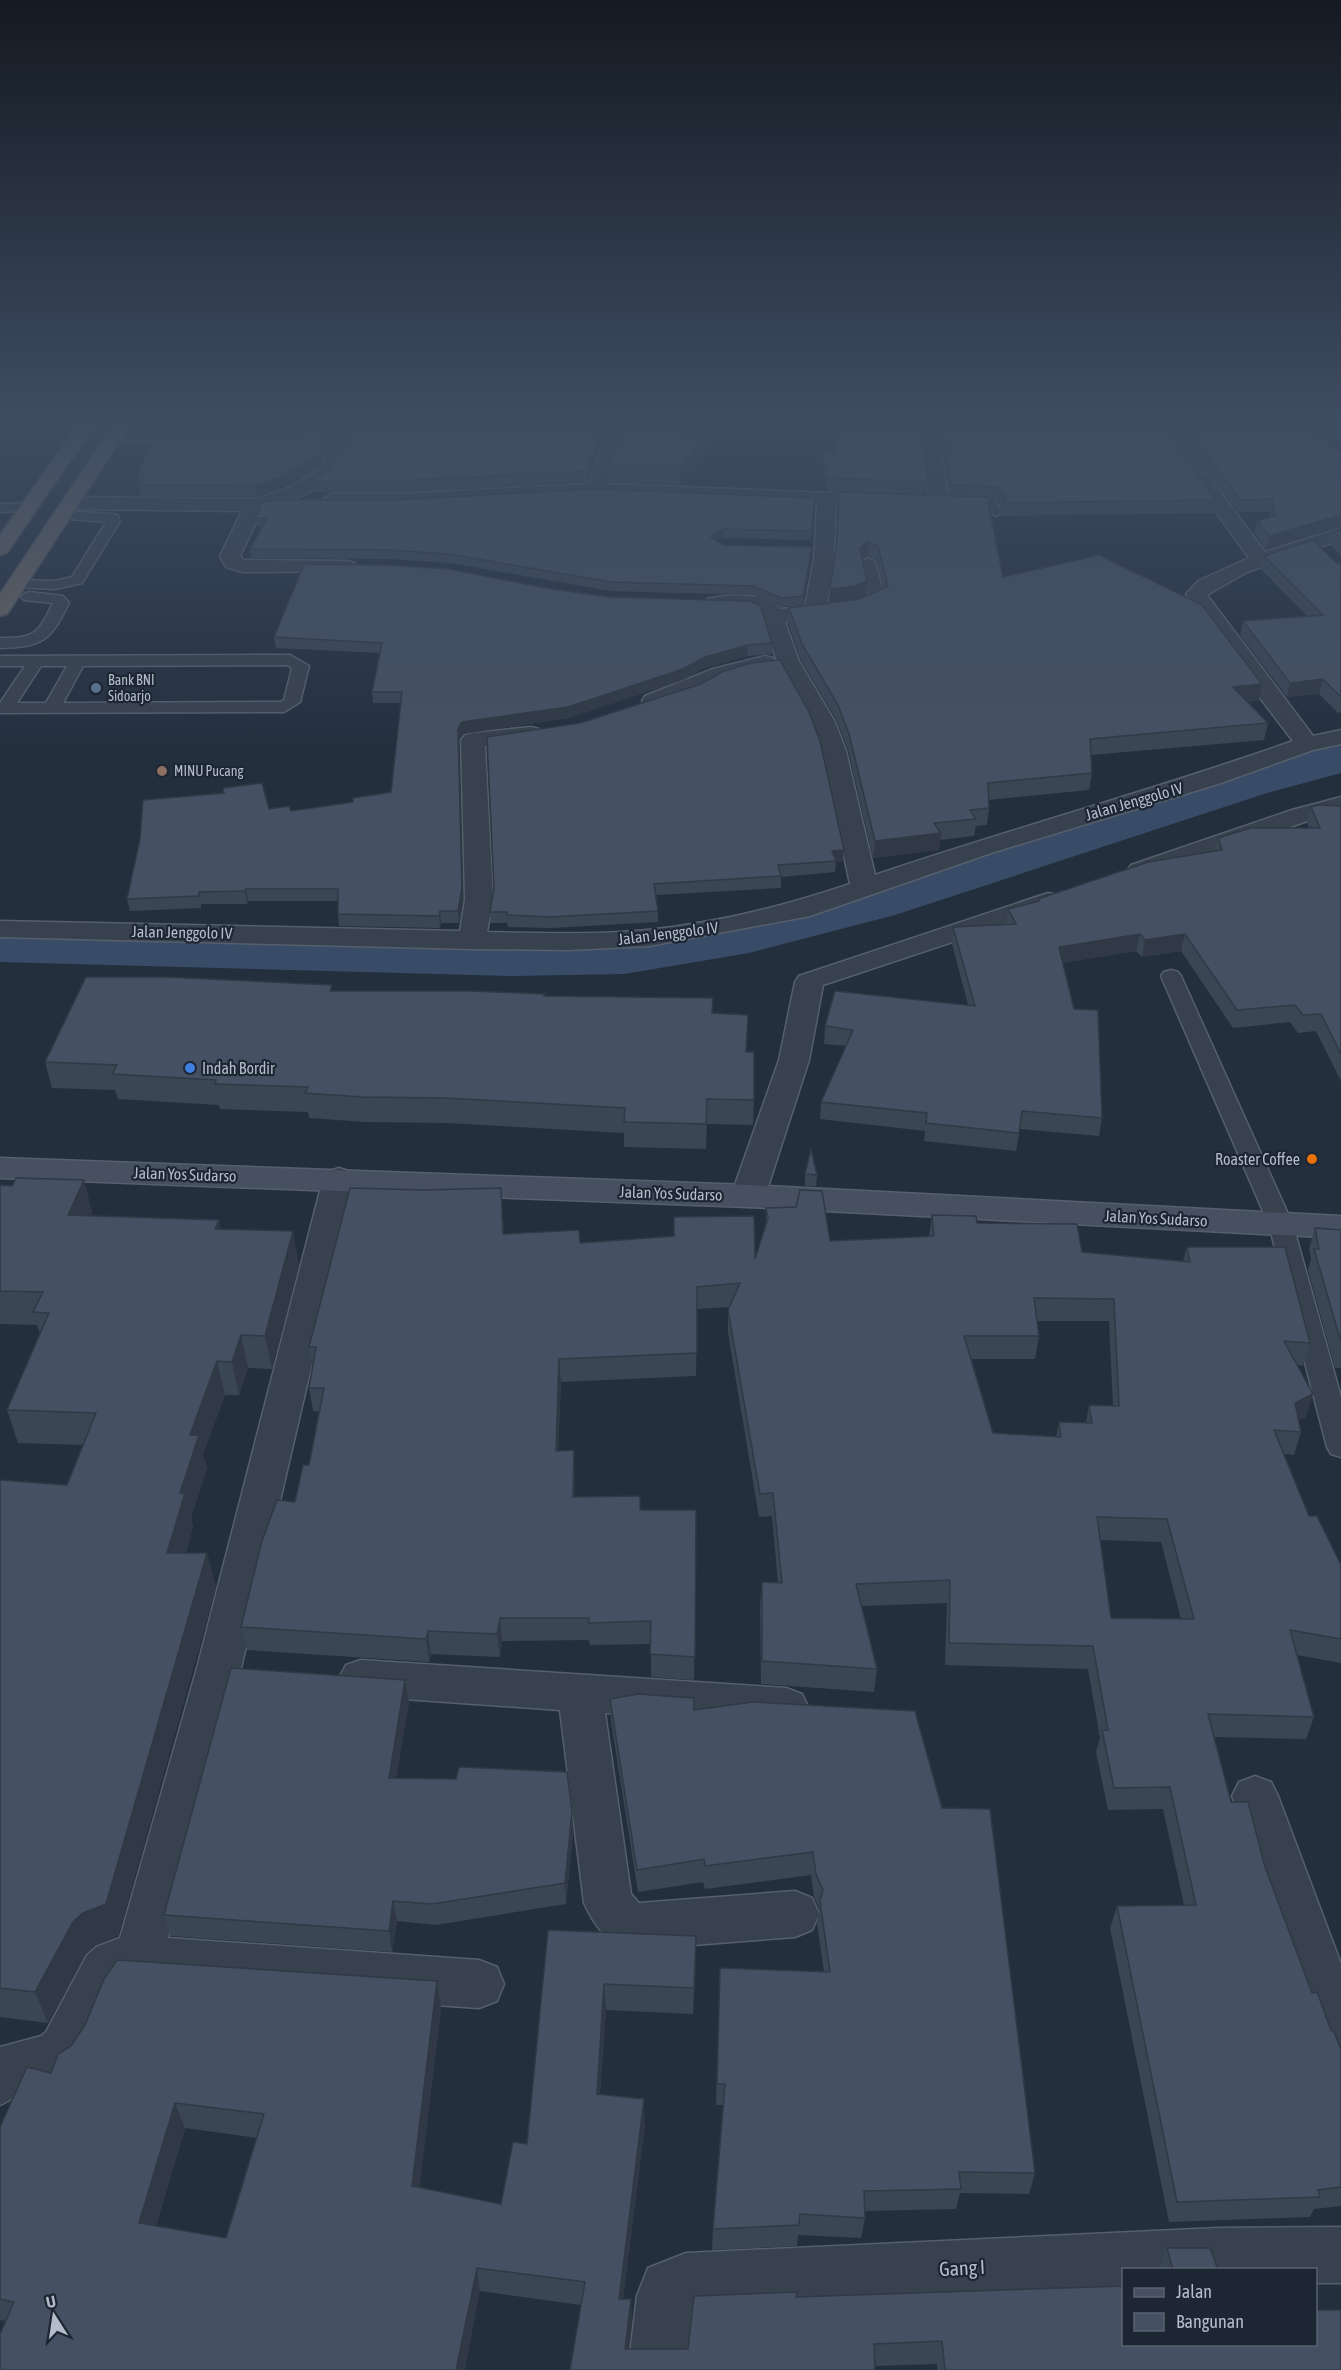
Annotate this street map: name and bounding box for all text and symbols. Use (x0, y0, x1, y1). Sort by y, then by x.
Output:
place label: Bank BNI Sidoarjo (108, 672, 154, 704)
marker: Bank BNI Sidoarjo (89, 681, 103, 695)
place label: MINU Pucang (174, 763, 244, 779)
marker: MINU Pucang (155, 764, 169, 778)
street label: Jalan Jenggolo IV (1083, 778, 1185, 824)
street label: Jalan Jenggolo IV (617, 918, 719, 949)
street label: Jalan Jenggolo IV (131, 922, 233, 943)
place label: Indah Bordir (202, 1059, 275, 1077)
marker: Indah Bordir (183, 1061, 197, 1075)
place label: Roaster Coffee (1215, 1150, 1300, 1168)
marker: Roaster Coffee (1305, 1152, 1319, 1166)
street label: Jalan Yos Sudarso (133, 1163, 237, 1185)
street label: Jalan Yos Sudarso (619, 1182, 723, 1204)
street label: Jalan Yos Sudarso (1104, 1206, 1208, 1230)
street label: Gang I (938, 2255, 986, 2280)
legend (1122, 2268, 1317, 2346)
text: Jalan (1176, 2281, 1212, 2302)
north arrow (24, 2286, 84, 2346)
text: U (44, 2292, 57, 2311)
text: Bangunan (1176, 2311, 1244, 2332)

